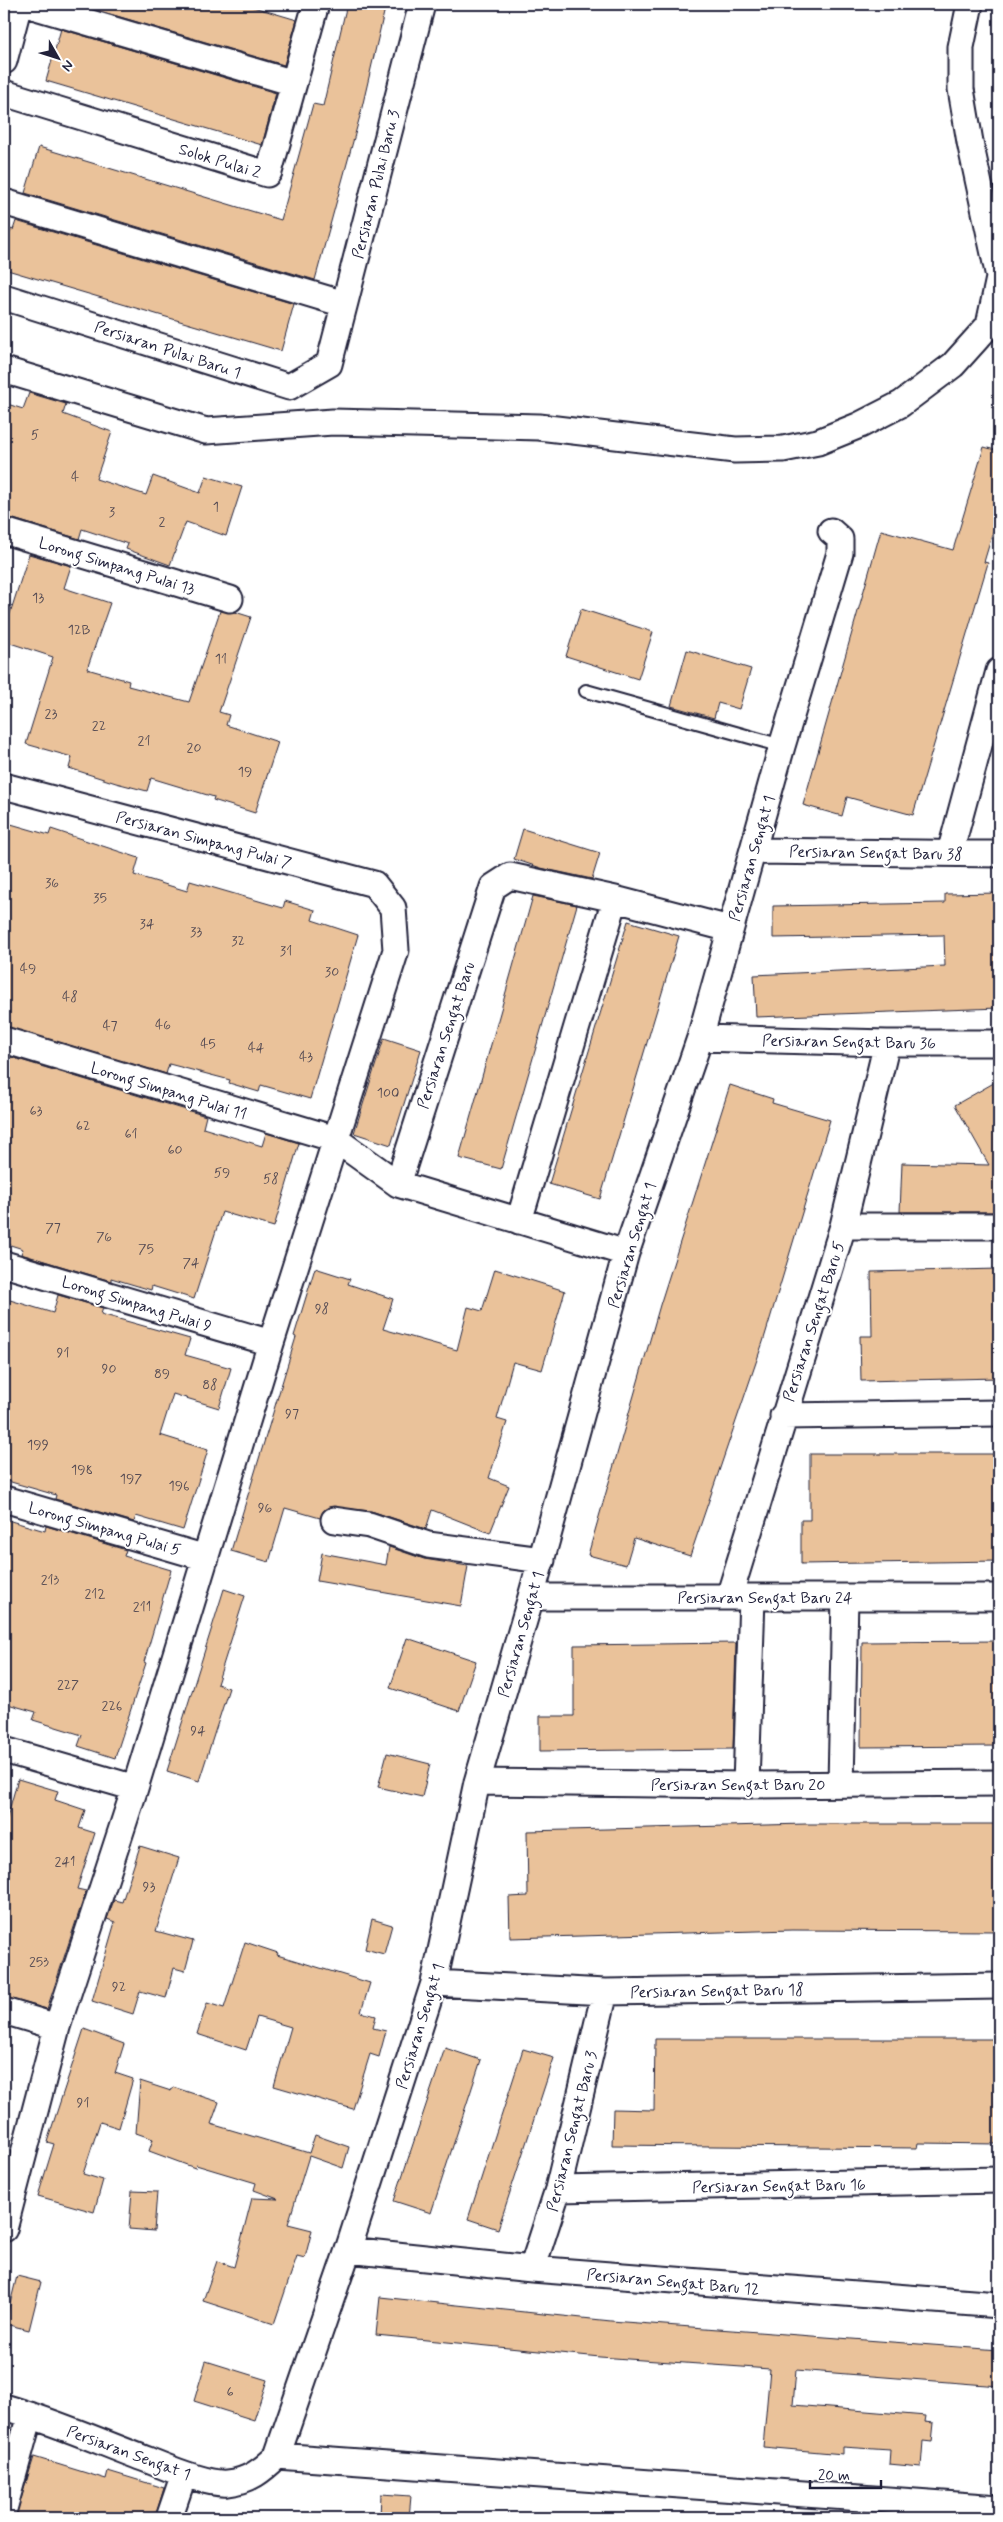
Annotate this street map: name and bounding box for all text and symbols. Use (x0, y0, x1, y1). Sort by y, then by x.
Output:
north arrow (32, 32, 82, 82)
text: N (57, 56, 77, 75)
street label: Persiaran Pulai Baru 3 (348, 108, 405, 261)
street label: Solok Pulai 2 (176, 139, 263, 184)
street label: Persiaran Pulai Baru 1 (92, 317, 243, 384)
house number: 5 (31, 426, 39, 444)
house number: 4 (71, 468, 79, 486)
house number: 1 (213, 498, 219, 516)
house number: 3 (109, 503, 115, 521)
house number: 2 (159, 513, 166, 531)
street label: Lorong Simpang Pulai 13 (37, 532, 197, 598)
house number: 13 (32, 589, 44, 605)
house number: 12B (68, 621, 90, 639)
house number: 11 (215, 650, 227, 668)
house number: 23 (45, 705, 57, 723)
house number: 22 (92, 717, 106, 735)
house number: 21 (138, 732, 150, 750)
house number: 20 (187, 739, 201, 757)
house number: 19 (238, 763, 252, 781)
street label: Persiaran Sengat 1 (724, 793, 781, 924)
street label: Persiaran Simpang Pulai 7 (114, 807, 294, 874)
street label: Persiaran Sengat Baru 38 (789, 841, 963, 867)
house number: 36 (45, 874, 59, 892)
house number: 35 (93, 889, 107, 907)
house number: 34 (140, 915, 155, 933)
house number: 33 (190, 923, 202, 941)
house number: 32 (231, 932, 245, 950)
house number: 31 (280, 942, 292, 960)
street label: Persiaran Sengat Baru (413, 959, 481, 1112)
house number: 49 (20, 960, 36, 978)
house number: 30 (325, 963, 339, 981)
house number: 48 (62, 988, 78, 1006)
house number: 46 (155, 1016, 171, 1034)
house number: 47 (102, 1017, 118, 1035)
street label: Persiaran Sengat Baru 36 (762, 1030, 936, 1056)
house number: 45 (200, 1035, 216, 1053)
house number: 44 (248, 1039, 265, 1057)
house number: 43 (299, 1048, 313, 1066)
street label: Lorong Simpang Pulai 11 (88, 1058, 249, 1126)
house number: 100 (377, 1084, 399, 1102)
house number: 63 (29, 1102, 43, 1120)
house number: 62 (76, 1117, 90, 1135)
house number: 61 (124, 1125, 138, 1143)
house number: 60 (167, 1141, 183, 1159)
house number: 59 (214, 1164, 230, 1182)
house number: 58 (263, 1170, 279, 1188)
street label: Persiaran Sengat 1 (603, 1180, 662, 1311)
house number: 77 (45, 1219, 61, 1237)
house number: 76 (96, 1228, 112, 1246)
street label: Persiaran Sengat Baru 5 (779, 1239, 851, 1405)
house number: 75 (138, 1240, 154, 1258)
house number: 74 (183, 1254, 200, 1272)
street label: Lorong Simpang Pulai 9 (59, 1272, 214, 1338)
house number: 98 (315, 1300, 329, 1318)
house number: 91 (57, 1344, 69, 1362)
house number: 90 (102, 1360, 116, 1378)
house number: 89 (154, 1365, 170, 1383)
house number: 88 (202, 1376, 218, 1394)
house number: 97 (285, 1405, 299, 1423)
house number: 199 (27, 1436, 49, 1454)
house number: 198 (71, 1461, 93, 1479)
house number: 197 (120, 1470, 142, 1488)
house number: 196 (168, 1477, 190, 1495)
street label: Lorong Simpang Pulai 5 (26, 1498, 183, 1562)
house number: 96 (258, 1499, 273, 1517)
street label: Persiaran Sengat 1 (493, 1569, 550, 1700)
house number: 213 (41, 1571, 60, 1589)
house number: 212 (84, 1585, 106, 1603)
street label: Persiaran Sengat Baru 24 (677, 1588, 853, 1610)
house number: 211 (133, 1598, 151, 1616)
house number: 227 (57, 1676, 79, 1694)
house number: 226 (102, 1697, 122, 1715)
house number: 94 (190, 1722, 206, 1740)
street label: Persiaran Sengat Baru 20 (651, 1775, 825, 1797)
house number: 241 (55, 1853, 75, 1871)
house number: 93 (143, 1878, 155, 1896)
house number: 253 (29, 1953, 49, 1971)
street label: Persiaran Sengat 1 (391, 1961, 450, 2092)
house number: 92 (112, 1978, 126, 1996)
street label: Persiaran Sengat Baru 18 (630, 1979, 804, 2005)
street label: Persiaran Sengat Baru 3 (542, 2049, 604, 2214)
house number: 91 (77, 2094, 89, 2112)
street label: Persiaran Sengat Baru 16 (692, 2174, 866, 2200)
street label: Persiaran Sengat Baru 12 (586, 2264, 760, 2302)
house number: 6 (226, 2383, 234, 2401)
street label: Persiaran Sengat 1 (63, 2421, 193, 2487)
scale bar (810, 2457, 882, 2489)
text: 20 m (818, 2466, 850, 2486)

